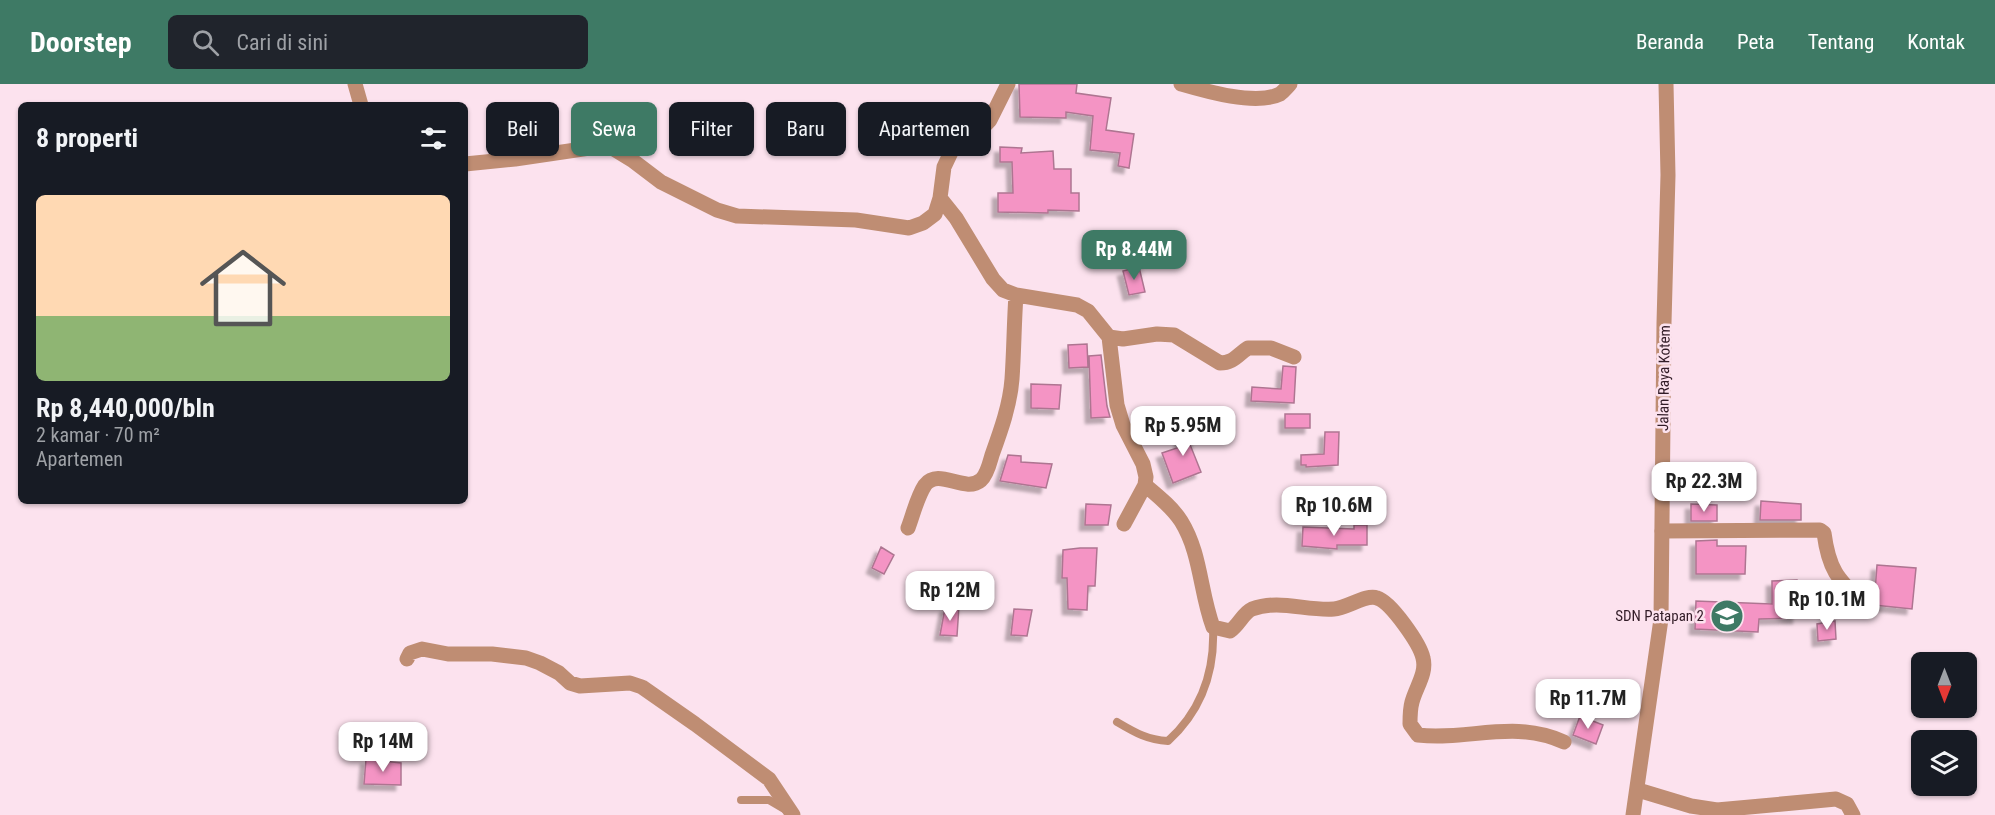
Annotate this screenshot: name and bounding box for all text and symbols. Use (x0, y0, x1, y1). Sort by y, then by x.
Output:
search box (168, 15, 588, 69)
text: Doorstep (30, 26, 132, 59)
icon: search (189, 26, 222, 59)
text: Cari di sini (237, 30, 328, 55)
text: Beranda (1636, 30, 1704, 54)
text: Peta (1737, 30, 1775, 54)
text: Tentang (1808, 30, 1874, 54)
text: Kontak (1907, 30, 1965, 54)
chip: Beli (486, 102, 559, 156)
chip: Sewa (571, 102, 657, 156)
chip: Filter (669, 102, 754, 156)
chip: Baru (766, 102, 846, 156)
chip: Apartemen (858, 102, 991, 156)
icon: filters (417, 122, 450, 155)
text: 8 properti (36, 123, 138, 153)
pin: Rp 8.44M (1072, 230, 1196, 281)
icon: home (189, 234, 297, 342)
text: Rp 8.44M (1096, 237, 1172, 261)
street label: Jalan Raya Kotem (1654, 325, 1674, 431)
text: Rp 8,440,000/bln (36, 393, 215, 423)
pin: Rp 5.95M (1121, 406, 1245, 457)
text: Rp 5.95M (1145, 413, 1221, 437)
text: 2 kamar · 70 m² (36, 423, 160, 447)
text: Apartemen (36, 447, 123, 471)
pin: Rp 22.3M (1642, 462, 1766, 513)
text: Rp 22.3M (1666, 469, 1742, 493)
pin: Rp 10.6M (1272, 486, 1396, 537)
text: Rp 10.6M (1296, 493, 1372, 517)
pin: Rp 12M (901, 571, 999, 622)
text: Rp 12M (920, 578, 980, 602)
pin: Rp 10.1M (1765, 580, 1889, 631)
text: Rp 10.1M (1789, 587, 1865, 611)
school or university icon: SDN Patapan 2 (1709, 598, 1745, 634)
place label: SDN Patapan 2 (1615, 607, 1704, 625)
north arrow (1911, 652, 1977, 718)
map controls (1911, 652, 1977, 796)
pin: Rp 11.7M (1526, 679, 1650, 730)
text: Rp 11.7M (1550, 686, 1626, 710)
pin: Rp 14M (334, 722, 432, 773)
text: Rp 14M (353, 729, 413, 753)
button: layers (1911, 730, 1977, 796)

